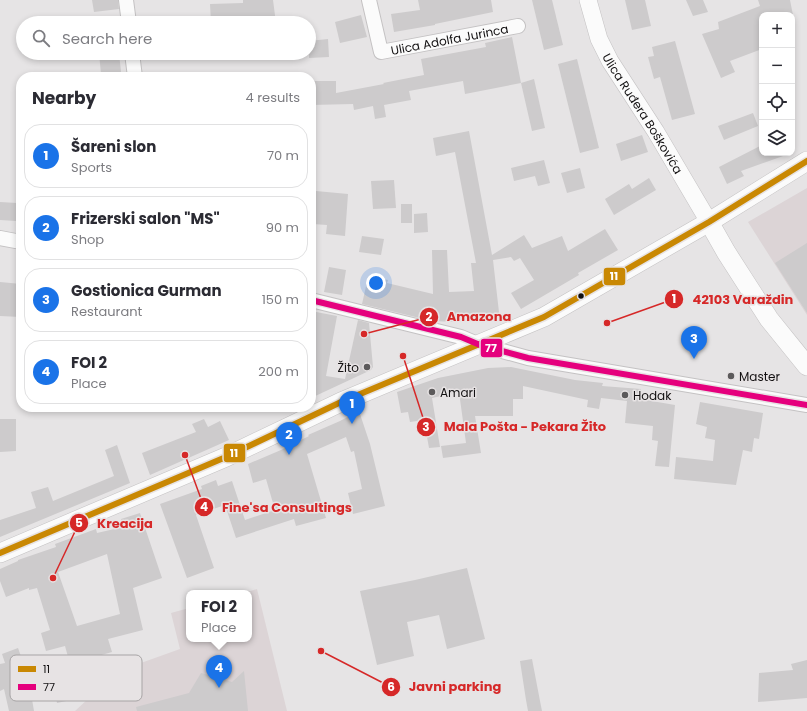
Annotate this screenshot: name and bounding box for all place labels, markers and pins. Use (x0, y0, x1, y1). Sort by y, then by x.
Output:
callout: 42103 Varaždin (664, 287, 801, 312)
unlabelled marker (576, 291, 586, 301)
callout: Amazona (419, 304, 520, 329)
pin: 3 (681, 326, 707, 359)
place label: Žito (338, 359, 359, 376)
marker: Žito (362, 362, 372, 372)
place label: Master (739, 368, 781, 385)
marker: Master (726, 371, 736, 381)
place label: Amari (440, 384, 476, 401)
marker: Amari (427, 387, 437, 397)
place label: Hodak (633, 387, 672, 404)
marker: Hodak (620, 390, 630, 400)
pin: 1 (339, 391, 365, 424)
callout: Mala Pošta - Pekara Žito (416, 414, 614, 439)
pin: 2 (276, 422, 302, 455)
callout: Fine'sa Consultings (194, 495, 360, 520)
callout: Kreacija (69, 510, 161, 535)
pin: 4 (206, 655, 232, 688)
callout: Javni parking (381, 674, 510, 699)

